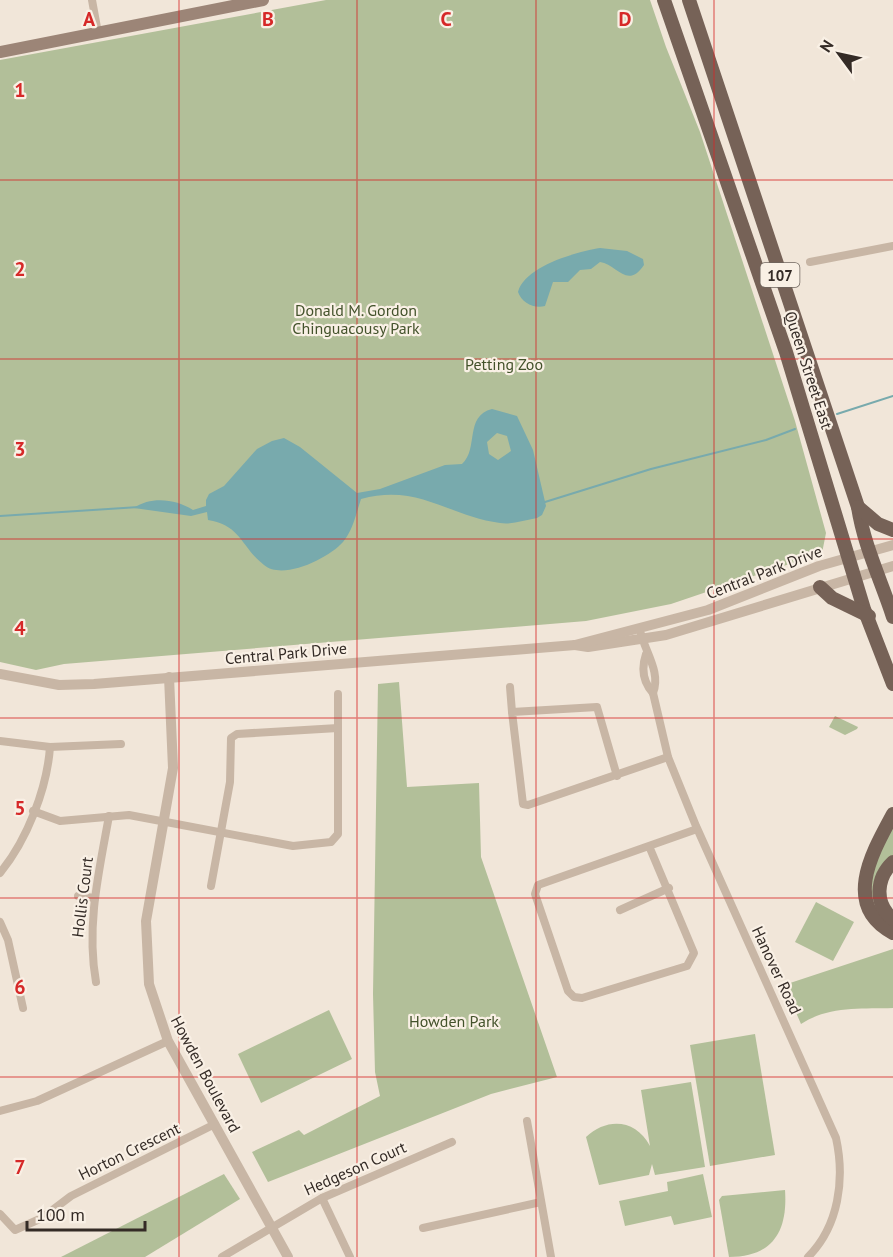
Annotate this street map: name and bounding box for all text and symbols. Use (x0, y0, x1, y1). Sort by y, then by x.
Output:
text: A (83, 6, 96, 32)
text: B (262, 6, 274, 32)
text: C (440, 6, 452, 32)
text: D (619, 6, 632, 32)
north arrow (809, 24, 869, 84)
text: N (815, 36, 838, 56)
text: 1 (14, 77, 26, 103)
text: 2 (14, 256, 26, 282)
road number: 107 (760, 263, 800, 287)
park label: Donald M. Gordon Chinguacousy Park (292, 300, 420, 338)
street label: Queen Street East (781, 309, 838, 432)
park label: Petting Zoo (465, 354, 543, 374)
text: 3 (14, 436, 26, 462)
street label: Central Park Drive (703, 541, 825, 603)
text: 4 (14, 615, 26, 641)
street label: Central Park Drive (224, 638, 348, 668)
text: 5 (14, 795, 26, 821)
street label: Hollis Court (67, 855, 97, 938)
street label: Hanover Road (748, 923, 806, 1017)
text: 6 (14, 974, 26, 1000)
park label: Howden Park (409, 1011, 499, 1031)
street label: Howden Boulevard (167, 1012, 245, 1136)
street label: Horton Crescent (75, 1118, 184, 1184)
street label: Hedgeson Court (301, 1136, 410, 1199)
text: 7 (14, 1154, 26, 1180)
scale bar (27, 1194, 146, 1232)
text: 100 m (36, 1203, 85, 1226)

